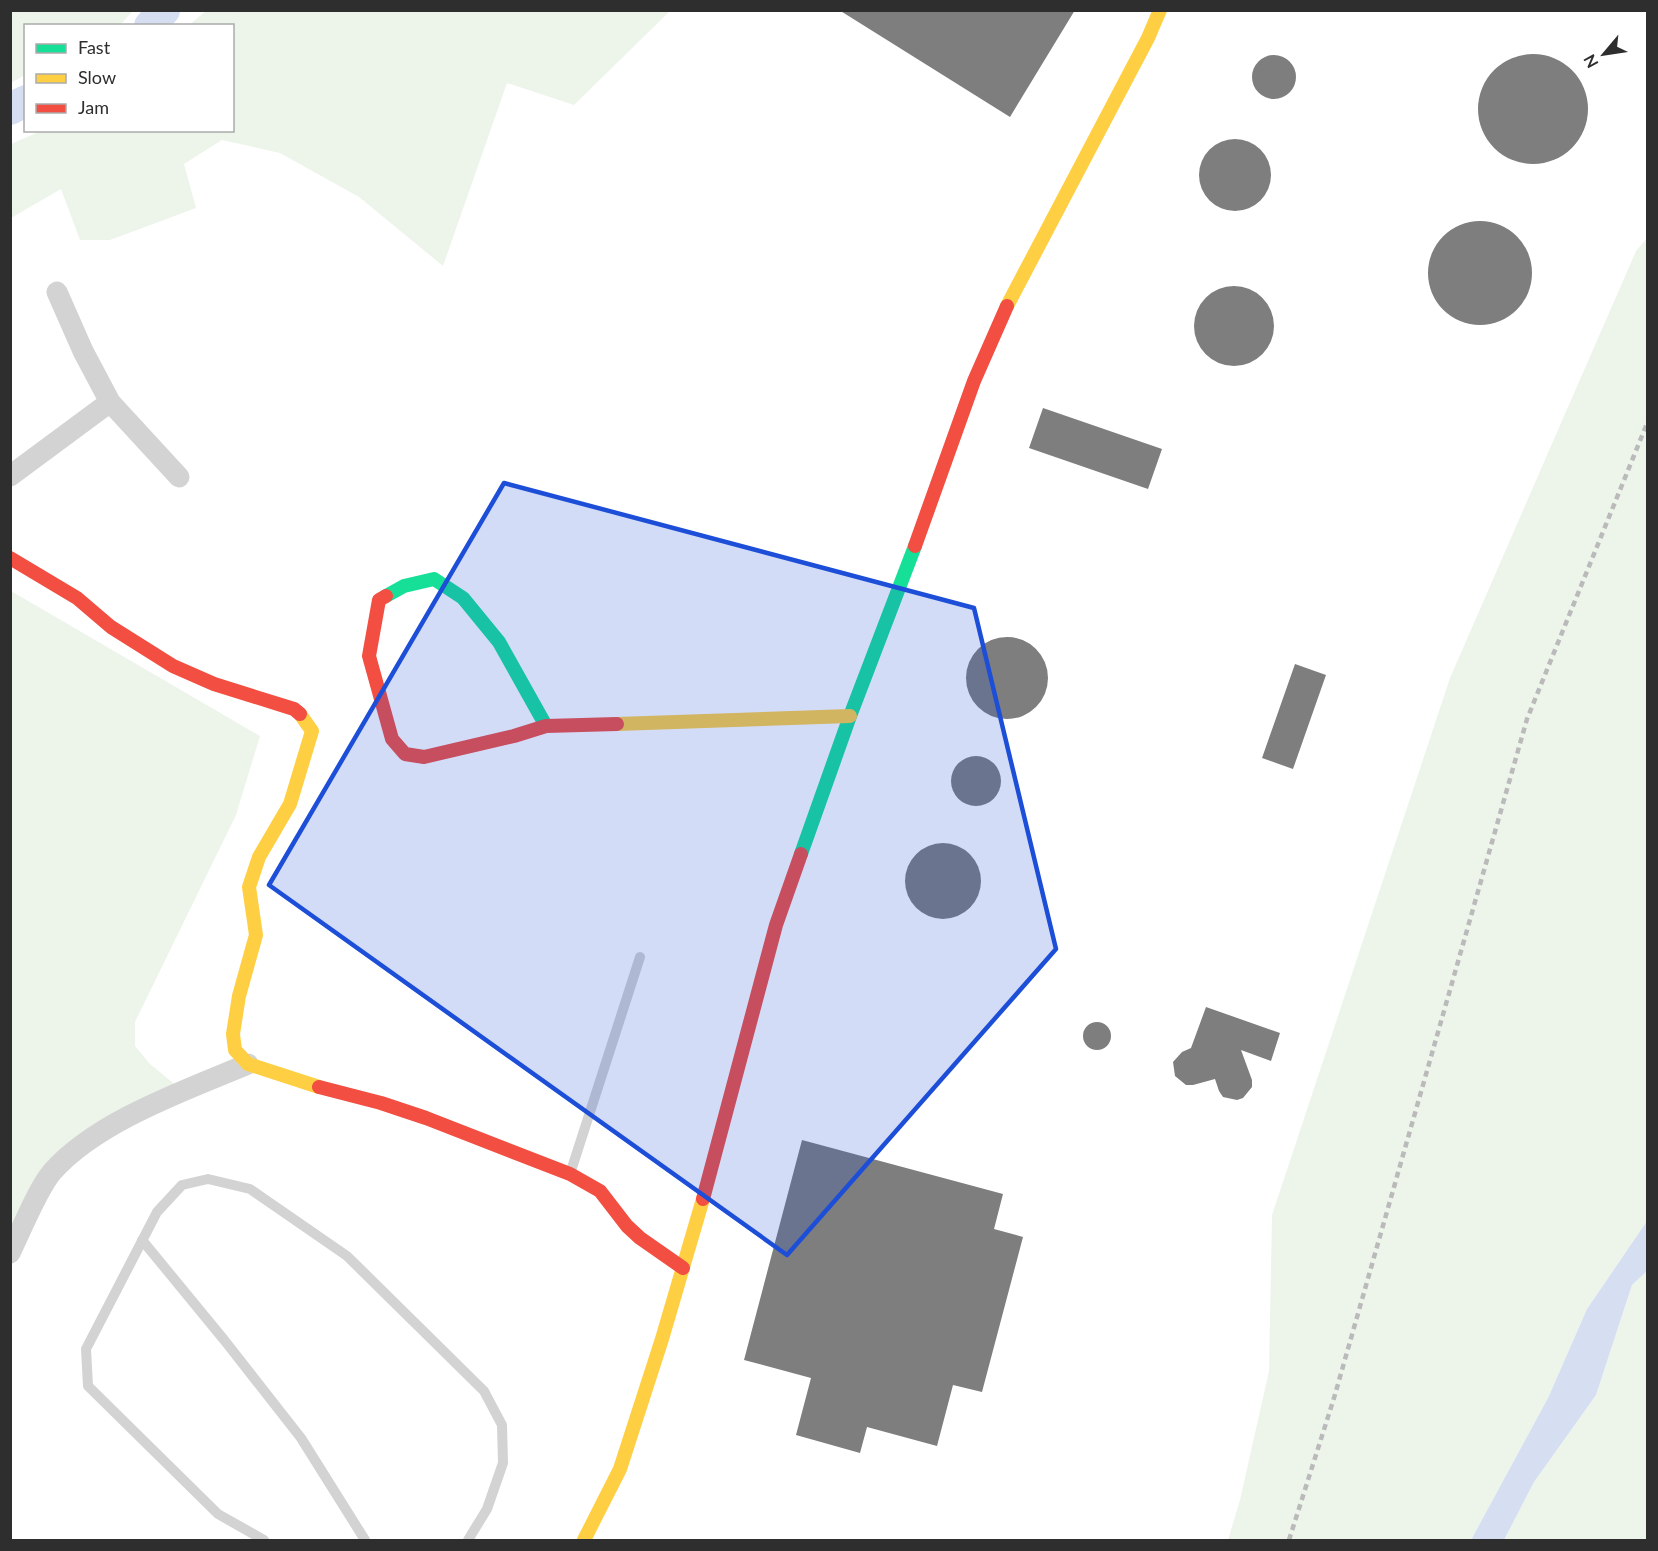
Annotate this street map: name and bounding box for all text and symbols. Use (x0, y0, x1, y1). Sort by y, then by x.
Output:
legend (24, 24, 234, 132)
north arrow (1574, 24, 1634, 84)
text: Fast (78, 36, 111, 58)
text: N (1579, 52, 1602, 72)
text: Slow (78, 66, 116, 88)
text: Jam (78, 96, 109, 118)

